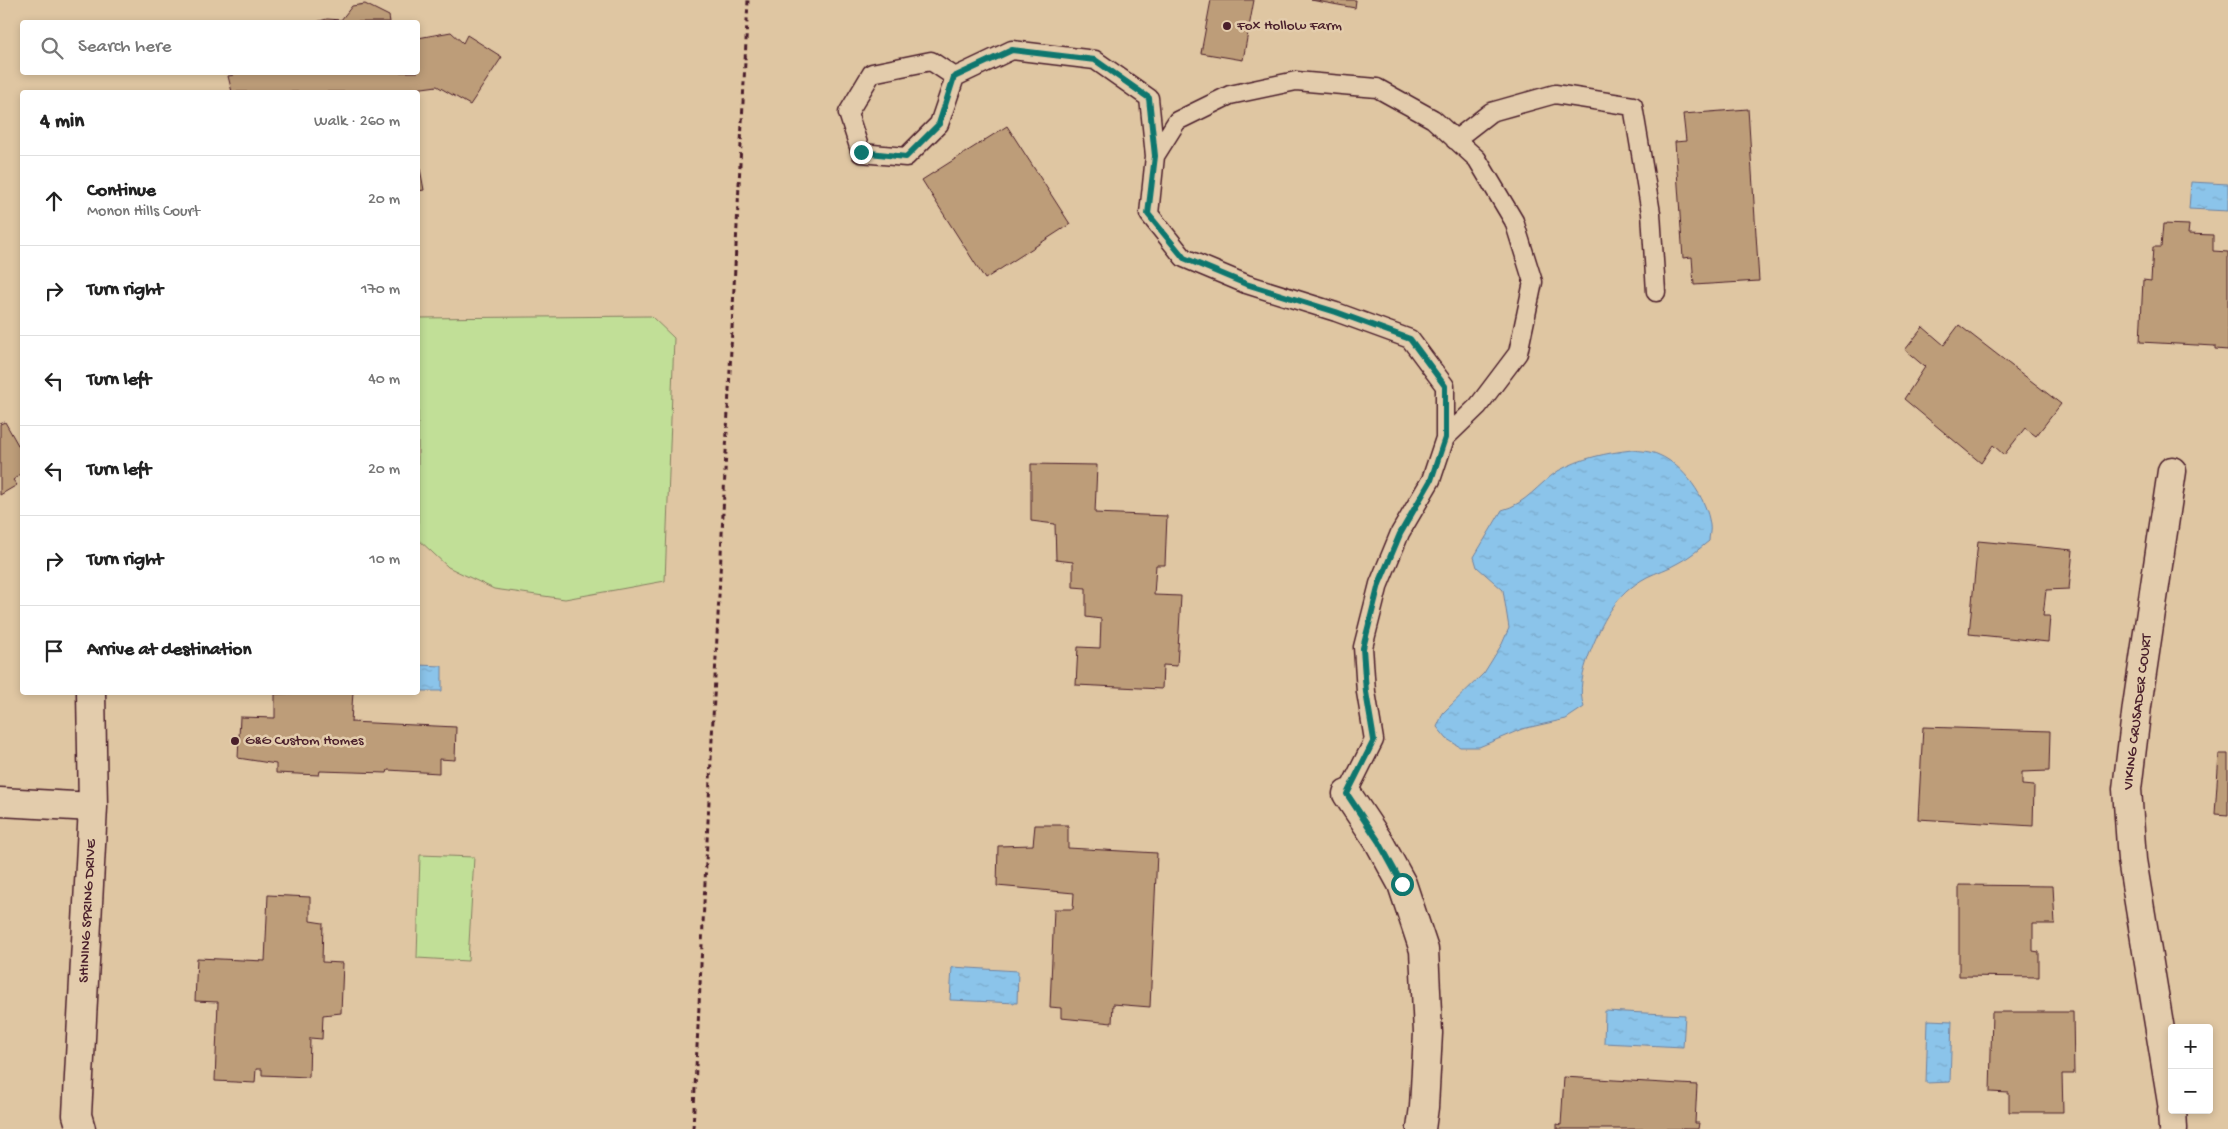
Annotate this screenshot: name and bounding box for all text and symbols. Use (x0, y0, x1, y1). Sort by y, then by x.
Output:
place label: Fox Hollow Farm (1236, 17, 1342, 35)
search box (20, 20, 420, 75)
marker: Fox Hollow Farm (1221, 20, 1233, 32)
icon: search (38, 34, 66, 62)
text: Search here (78, 36, 172, 59)
text: 4 min (40, 110, 84, 135)
text: Walk · 260 m (314, 113, 400, 132)
route end (850, 141, 873, 164)
text: Continue (87, 180, 156, 203)
icon: ahead (40, 187, 68, 215)
text: 20 m (368, 191, 400, 210)
text: Monon Hills Court (87, 203, 200, 222)
icon: right (40, 277, 68, 305)
text: Turn right (87, 279, 163, 302)
text: 170 m (361, 281, 400, 300)
icon: left (40, 367, 68, 395)
text: Turn left (87, 369, 151, 392)
text: 40 m (368, 371, 400, 390)
icon: left (40, 457, 68, 485)
text: Turn left (87, 459, 151, 482)
text: 20 m (368, 461, 400, 480)
icon: right (40, 547, 68, 575)
text: Turn right (87, 549, 163, 572)
text: 10 m (369, 551, 400, 570)
street label: VIKING CRUSADER COURT (2119, 632, 2157, 792)
icon: arrive (40, 637, 68, 665)
text: Arrive at destination (87, 639, 251, 662)
place label: G&G Custom Homes (245, 732, 364, 750)
marker: G&G Custom Homes (229, 735, 241, 747)
street label: SHINING SPRING DRIVE (75, 838, 101, 983)
route start (1391, 873, 1414, 896)
map controls (2168, 1024, 2213, 1114)
button: + (2168, 1024, 2213, 1069)
button: − (2168, 1069, 2213, 1114)

